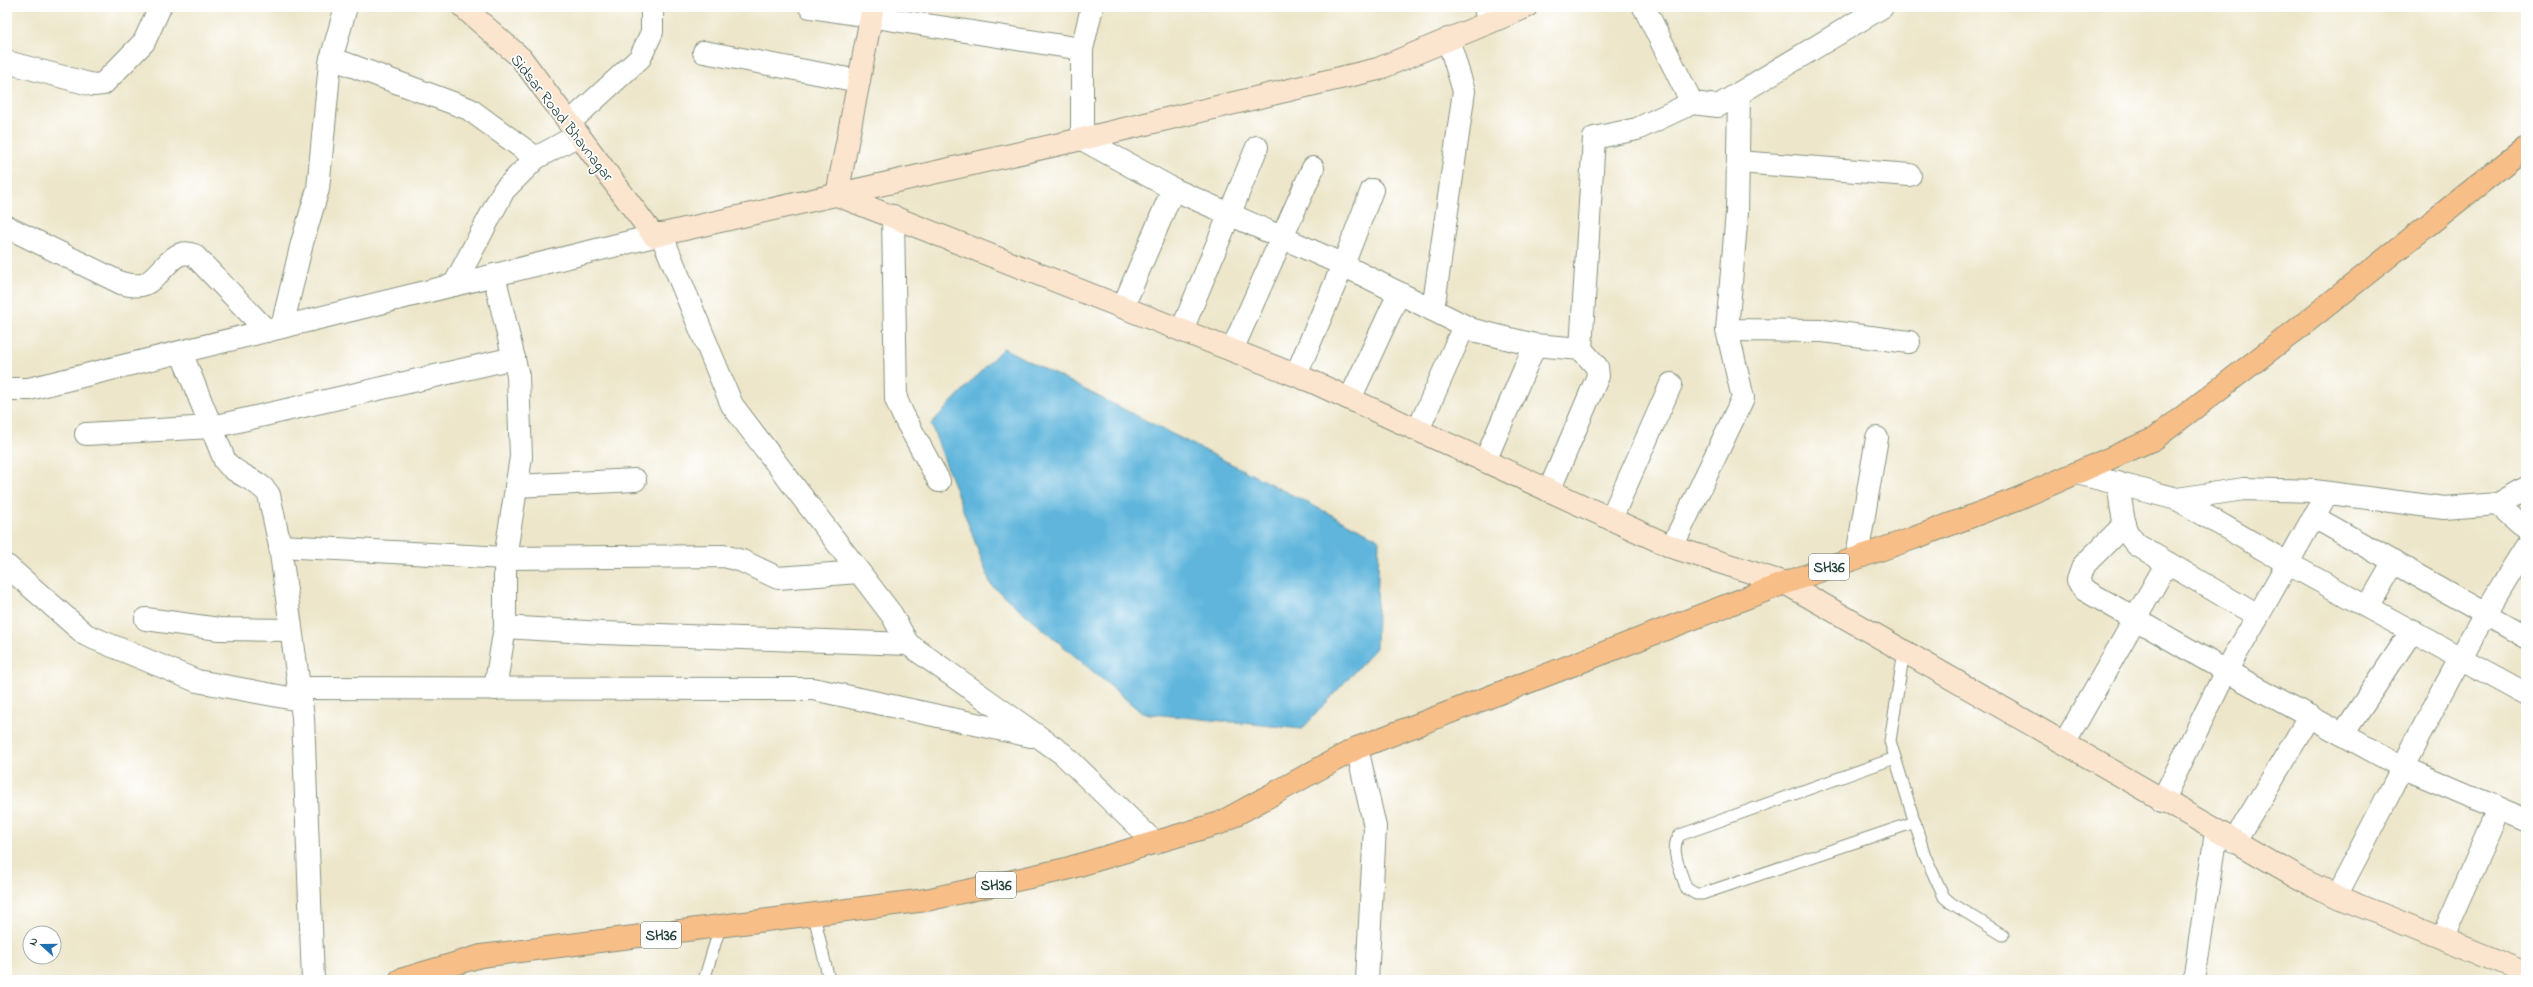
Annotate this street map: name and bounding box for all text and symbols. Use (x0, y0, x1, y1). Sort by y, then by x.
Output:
street label: Sidsar Road Bhavnagar (504, 49, 619, 187)
road number: SH36 (1809, 554, 1849, 580)
road number: SH36 (976, 872, 1016, 898)
road number: SH36 (641, 922, 681, 948)
north arrow (22, 925, 62, 965)
text: N (25, 935, 42, 948)

